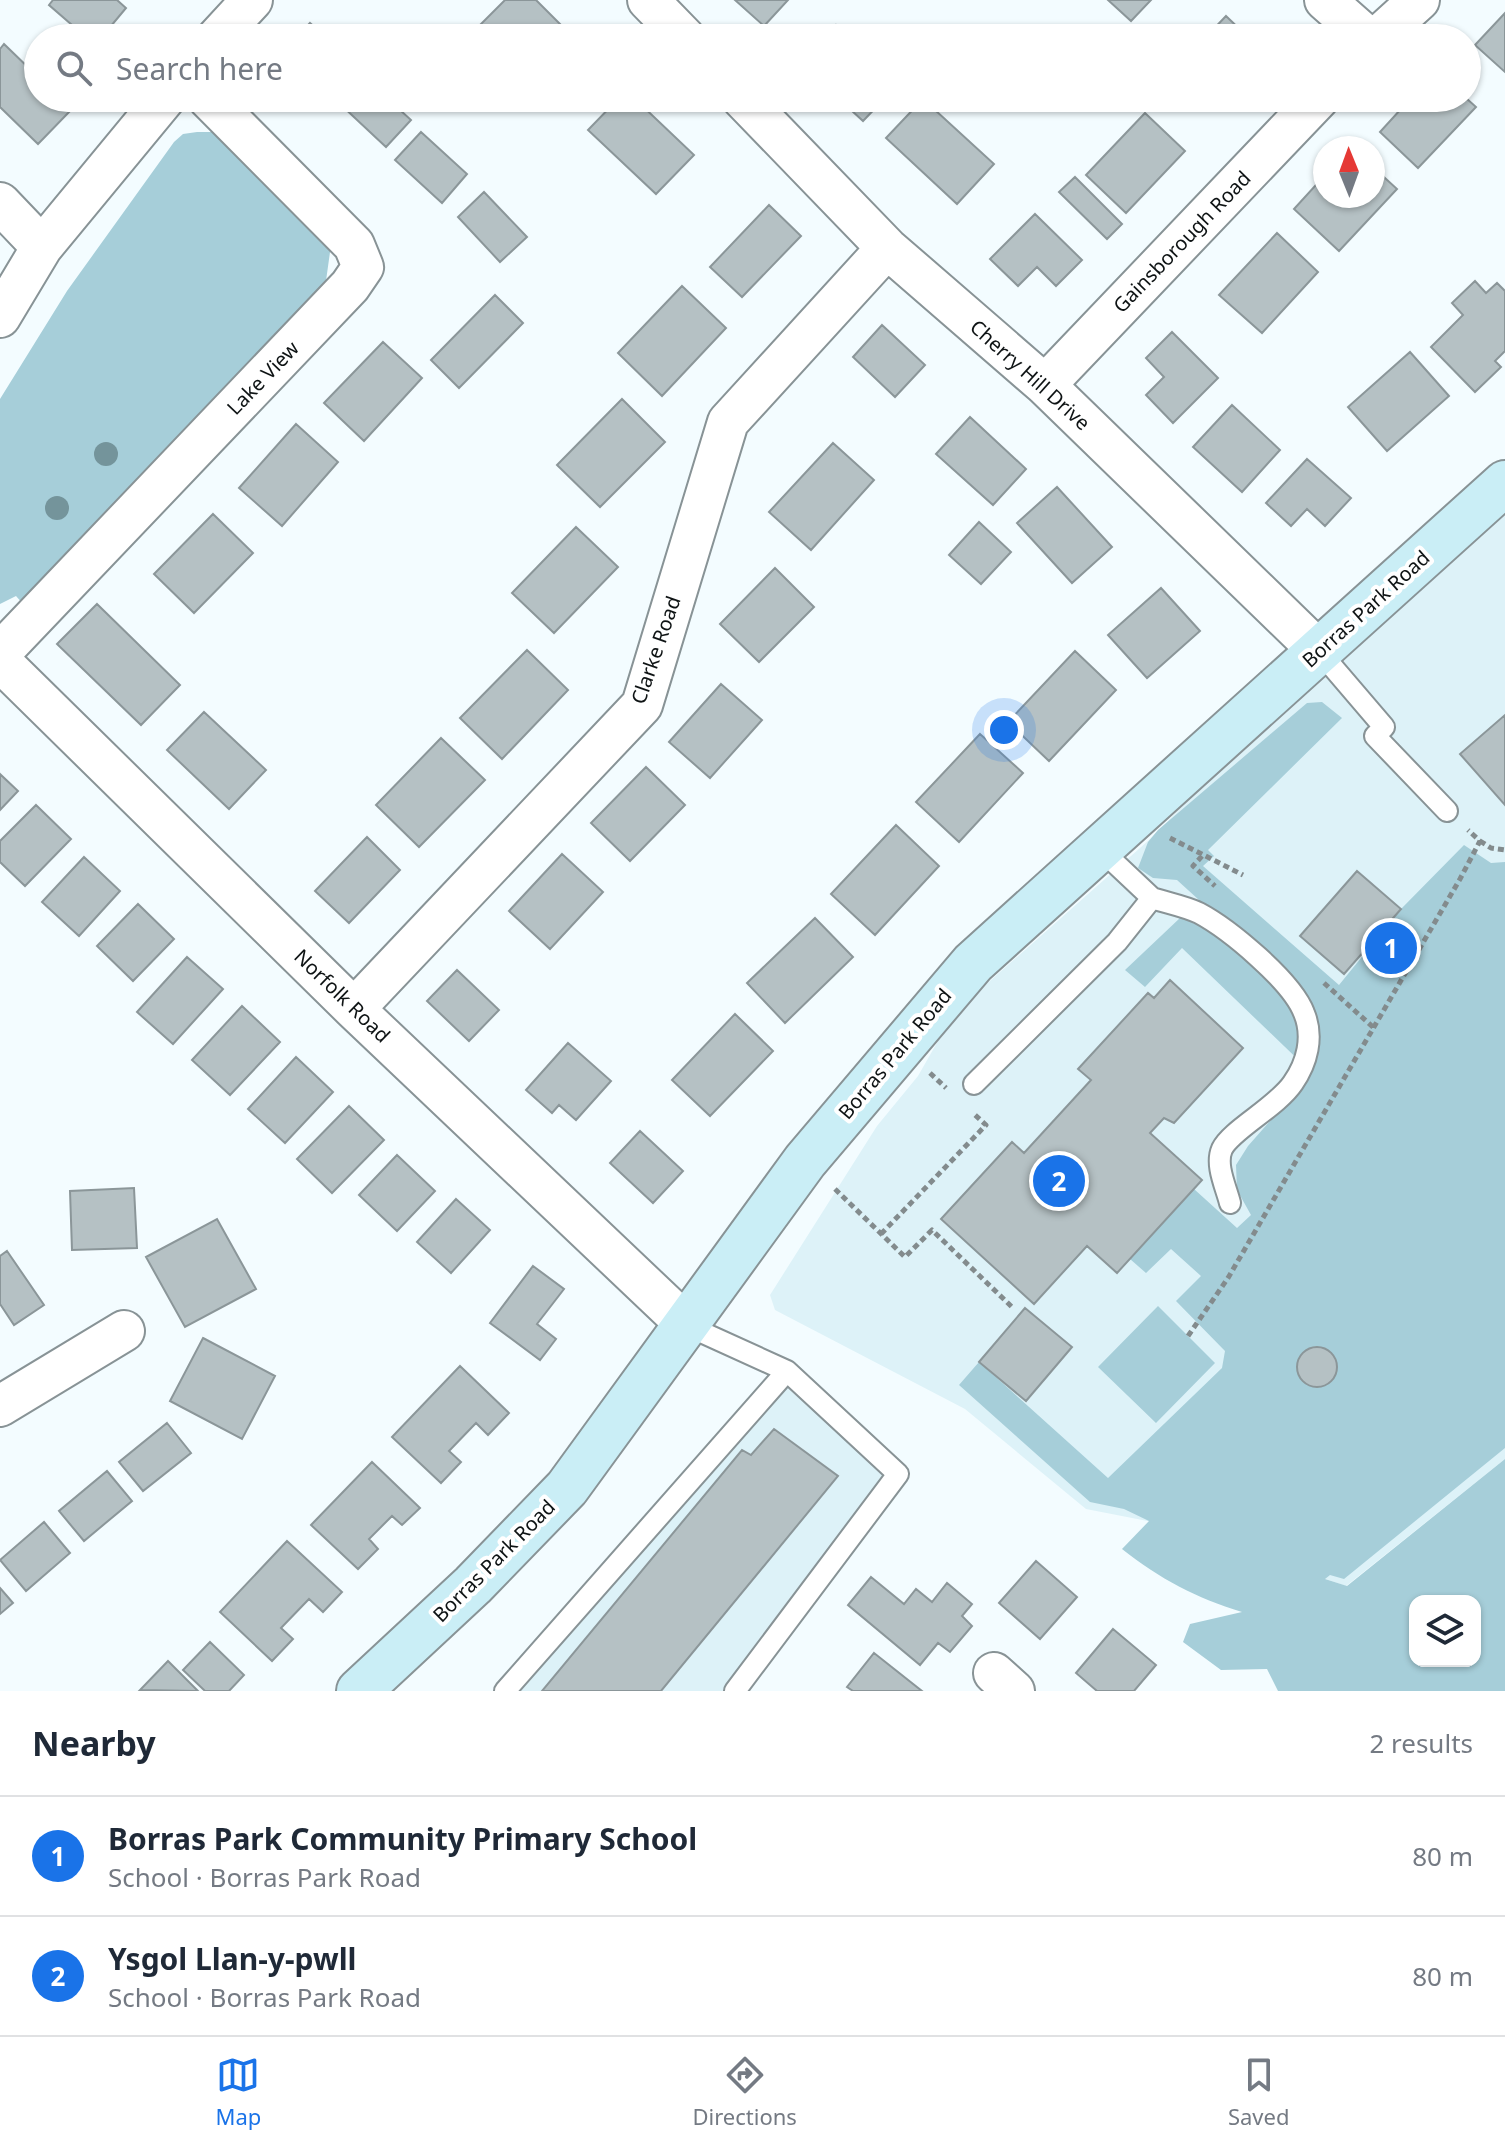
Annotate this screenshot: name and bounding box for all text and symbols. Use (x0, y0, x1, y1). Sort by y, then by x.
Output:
search box (24, 24, 1481, 112)
icon: search (52, 46, 96, 90)
text: Search here (116, 48, 283, 89)
north arrow (1313, 136, 1385, 208)
street label: Gainsborough Road (1107, 165, 1256, 318)
street label: Cherry Hill Drive (964, 313, 1096, 436)
street label: Lake View (221, 335, 305, 420)
street label: Borras Park Road (1296, 544, 1435, 673)
street label: Clarke Road (624, 592, 687, 707)
your location (984, 710, 1024, 750)
pin: 1 (1365, 918, 1417, 978)
street label: Norfolk Road (288, 943, 396, 1048)
street label: Borras Park Road (832, 983, 957, 1125)
pin: 2 (1033, 1151, 1085, 1211)
street label: Borras Park Road (427, 1494, 561, 1628)
map controls (1409, 1595, 1481, 1667)
button: layers (1409, 1595, 1481, 1667)
text: Nearby (32, 1720, 156, 1766)
text: 2 results (1369, 1725, 1473, 1761)
text: Borras Park Community Primary School (108, 1818, 697, 1859)
text: 1 (51, 1838, 65, 1874)
text: 80 m (1412, 1838, 1473, 1874)
text: School · Borras Park Road (108, 1859, 421, 1895)
text: Ysgol Llan-y-pwll (108, 1938, 357, 1979)
text: 2 (51, 1958, 65, 1994)
text: 80 m (1412, 1958, 1473, 1994)
text: School · Borras Park Road (108, 1979, 421, 2015)
tab: Map (216, 2053, 261, 2131)
tab: Directions (692, 2053, 797, 2131)
tab: Saved (1228, 2053, 1289, 2131)

